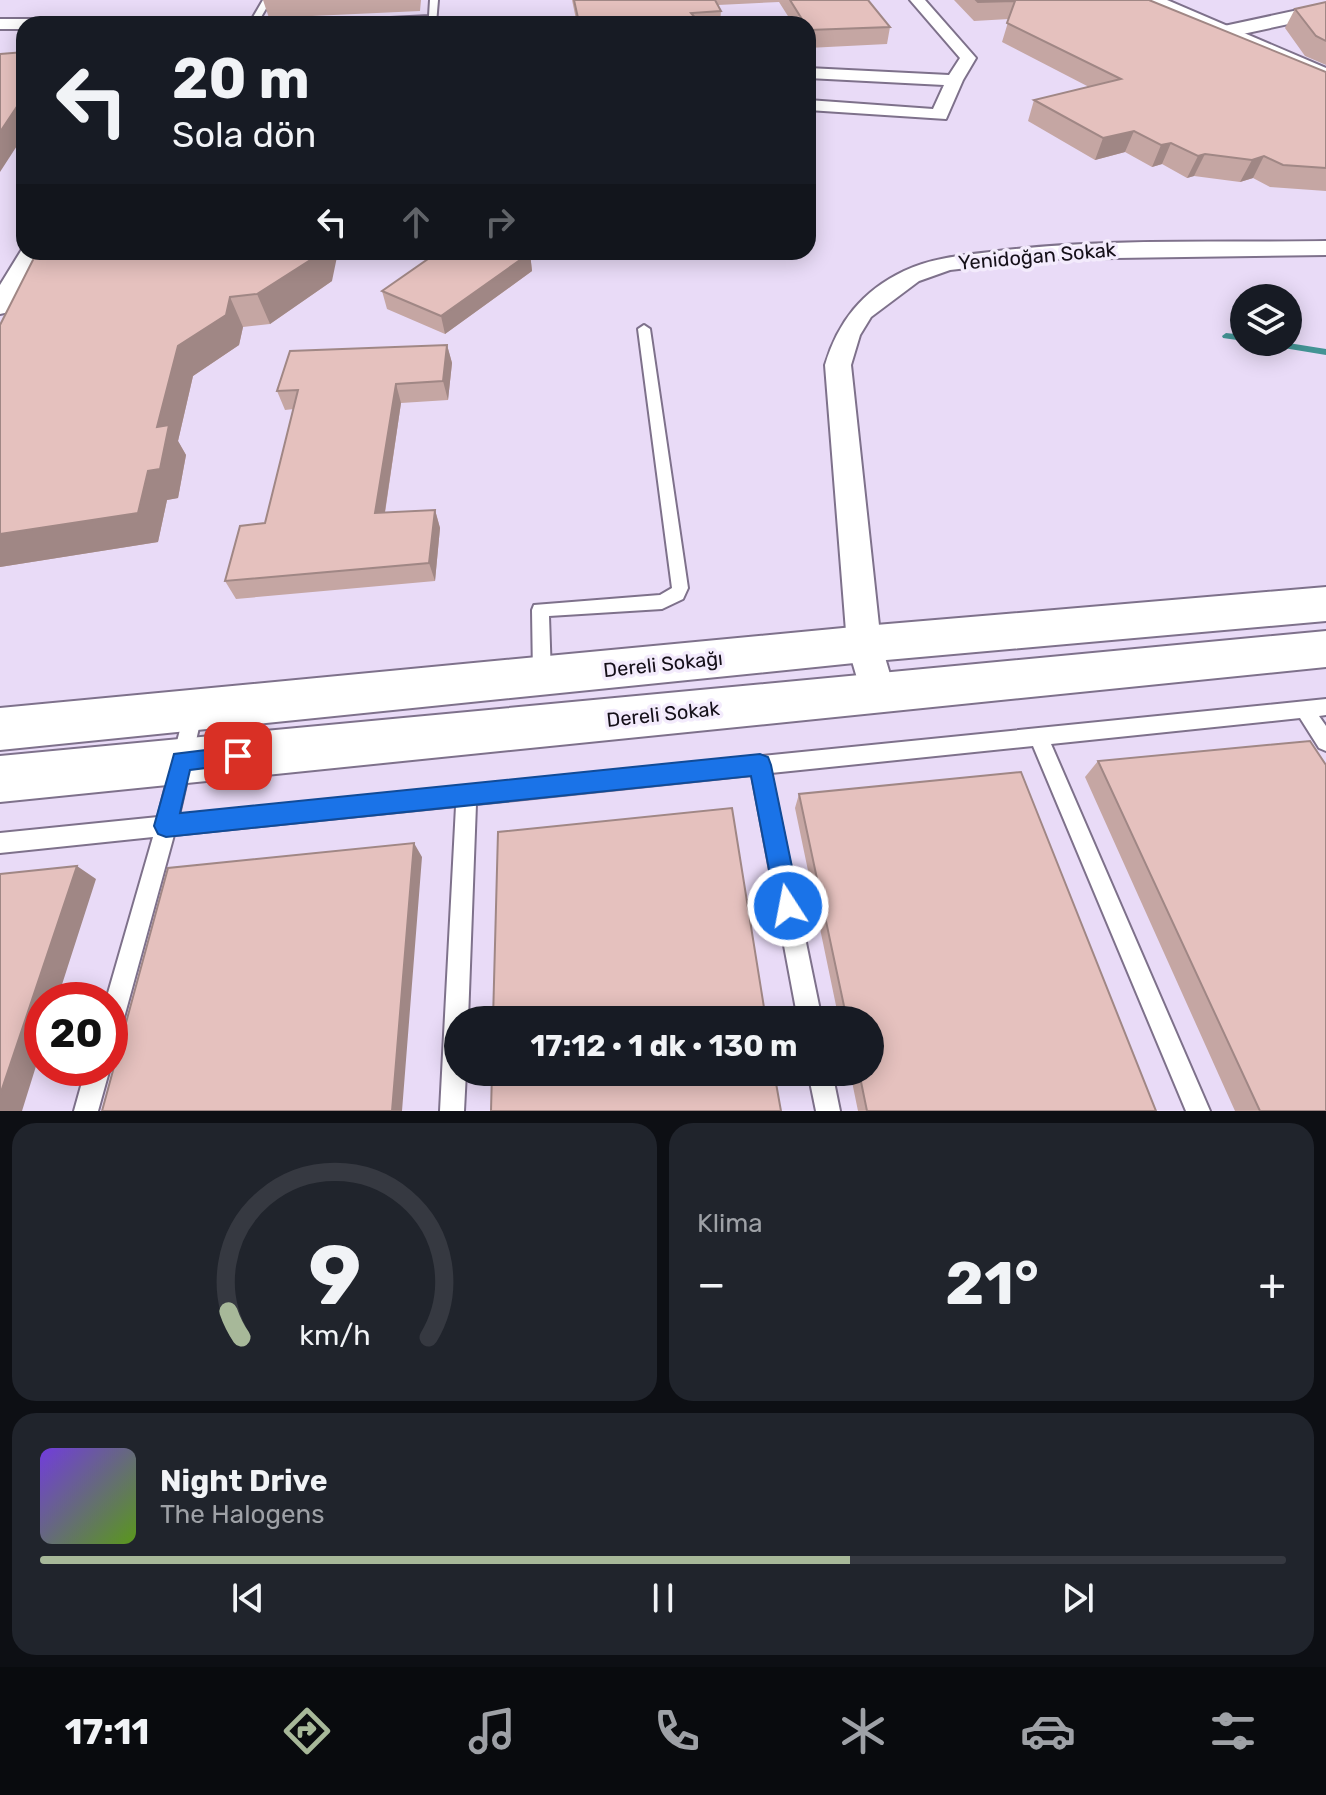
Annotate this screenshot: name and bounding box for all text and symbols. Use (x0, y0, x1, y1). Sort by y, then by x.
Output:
text: 20 m (172, 46, 310, 112)
icon: left (40, 48, 144, 152)
text: Sola dön (172, 113, 316, 156)
icon: left (310, 200, 354, 244)
icon: ahead (394, 200, 438, 244)
icon: right (478, 200, 522, 244)
street label: Yenidoğan Sokak (957, 237, 1118, 275)
map controls (1230, 284, 1302, 356)
button: layers (1230, 284, 1302, 356)
street label: Dereli Sokağı (602, 646, 724, 682)
street label: Dereli Sokak (605, 696, 721, 732)
pin (204, 722, 272, 790)
icon: arrive (216, 734, 260, 778)
position arrow (746, 864, 830, 948)
speed limit sign: 20 (24, 982, 128, 1086)
text: 17:12 · 1 dk · 130 m (530, 1028, 798, 1064)
text: Klima (697, 1208, 763, 1239)
text: 9 (308, 1226, 361, 1325)
text: 21° (945, 1248, 1039, 1319)
text: − (697, 1258, 726, 1310)
text: + (1259, 1258, 1286, 1310)
text: km/h (299, 1318, 370, 1352)
text: Night Drive (160, 1463, 328, 1499)
text: The Halogens (160, 1499, 325, 1530)
icon: previous (226, 1576, 270, 1620)
icon: pause (641, 1576, 685, 1620)
icon: next (1056, 1576, 1100, 1620)
icon: directions (279, 1703, 335, 1759)
icon: music (464, 1703, 520, 1759)
icon: phone (649, 1703, 705, 1759)
icon: climate (835, 1703, 891, 1759)
icon: car (1020, 1703, 1076, 1759)
icon: filters (1205, 1703, 1261, 1759)
text: 17:11 (65, 1710, 149, 1753)

